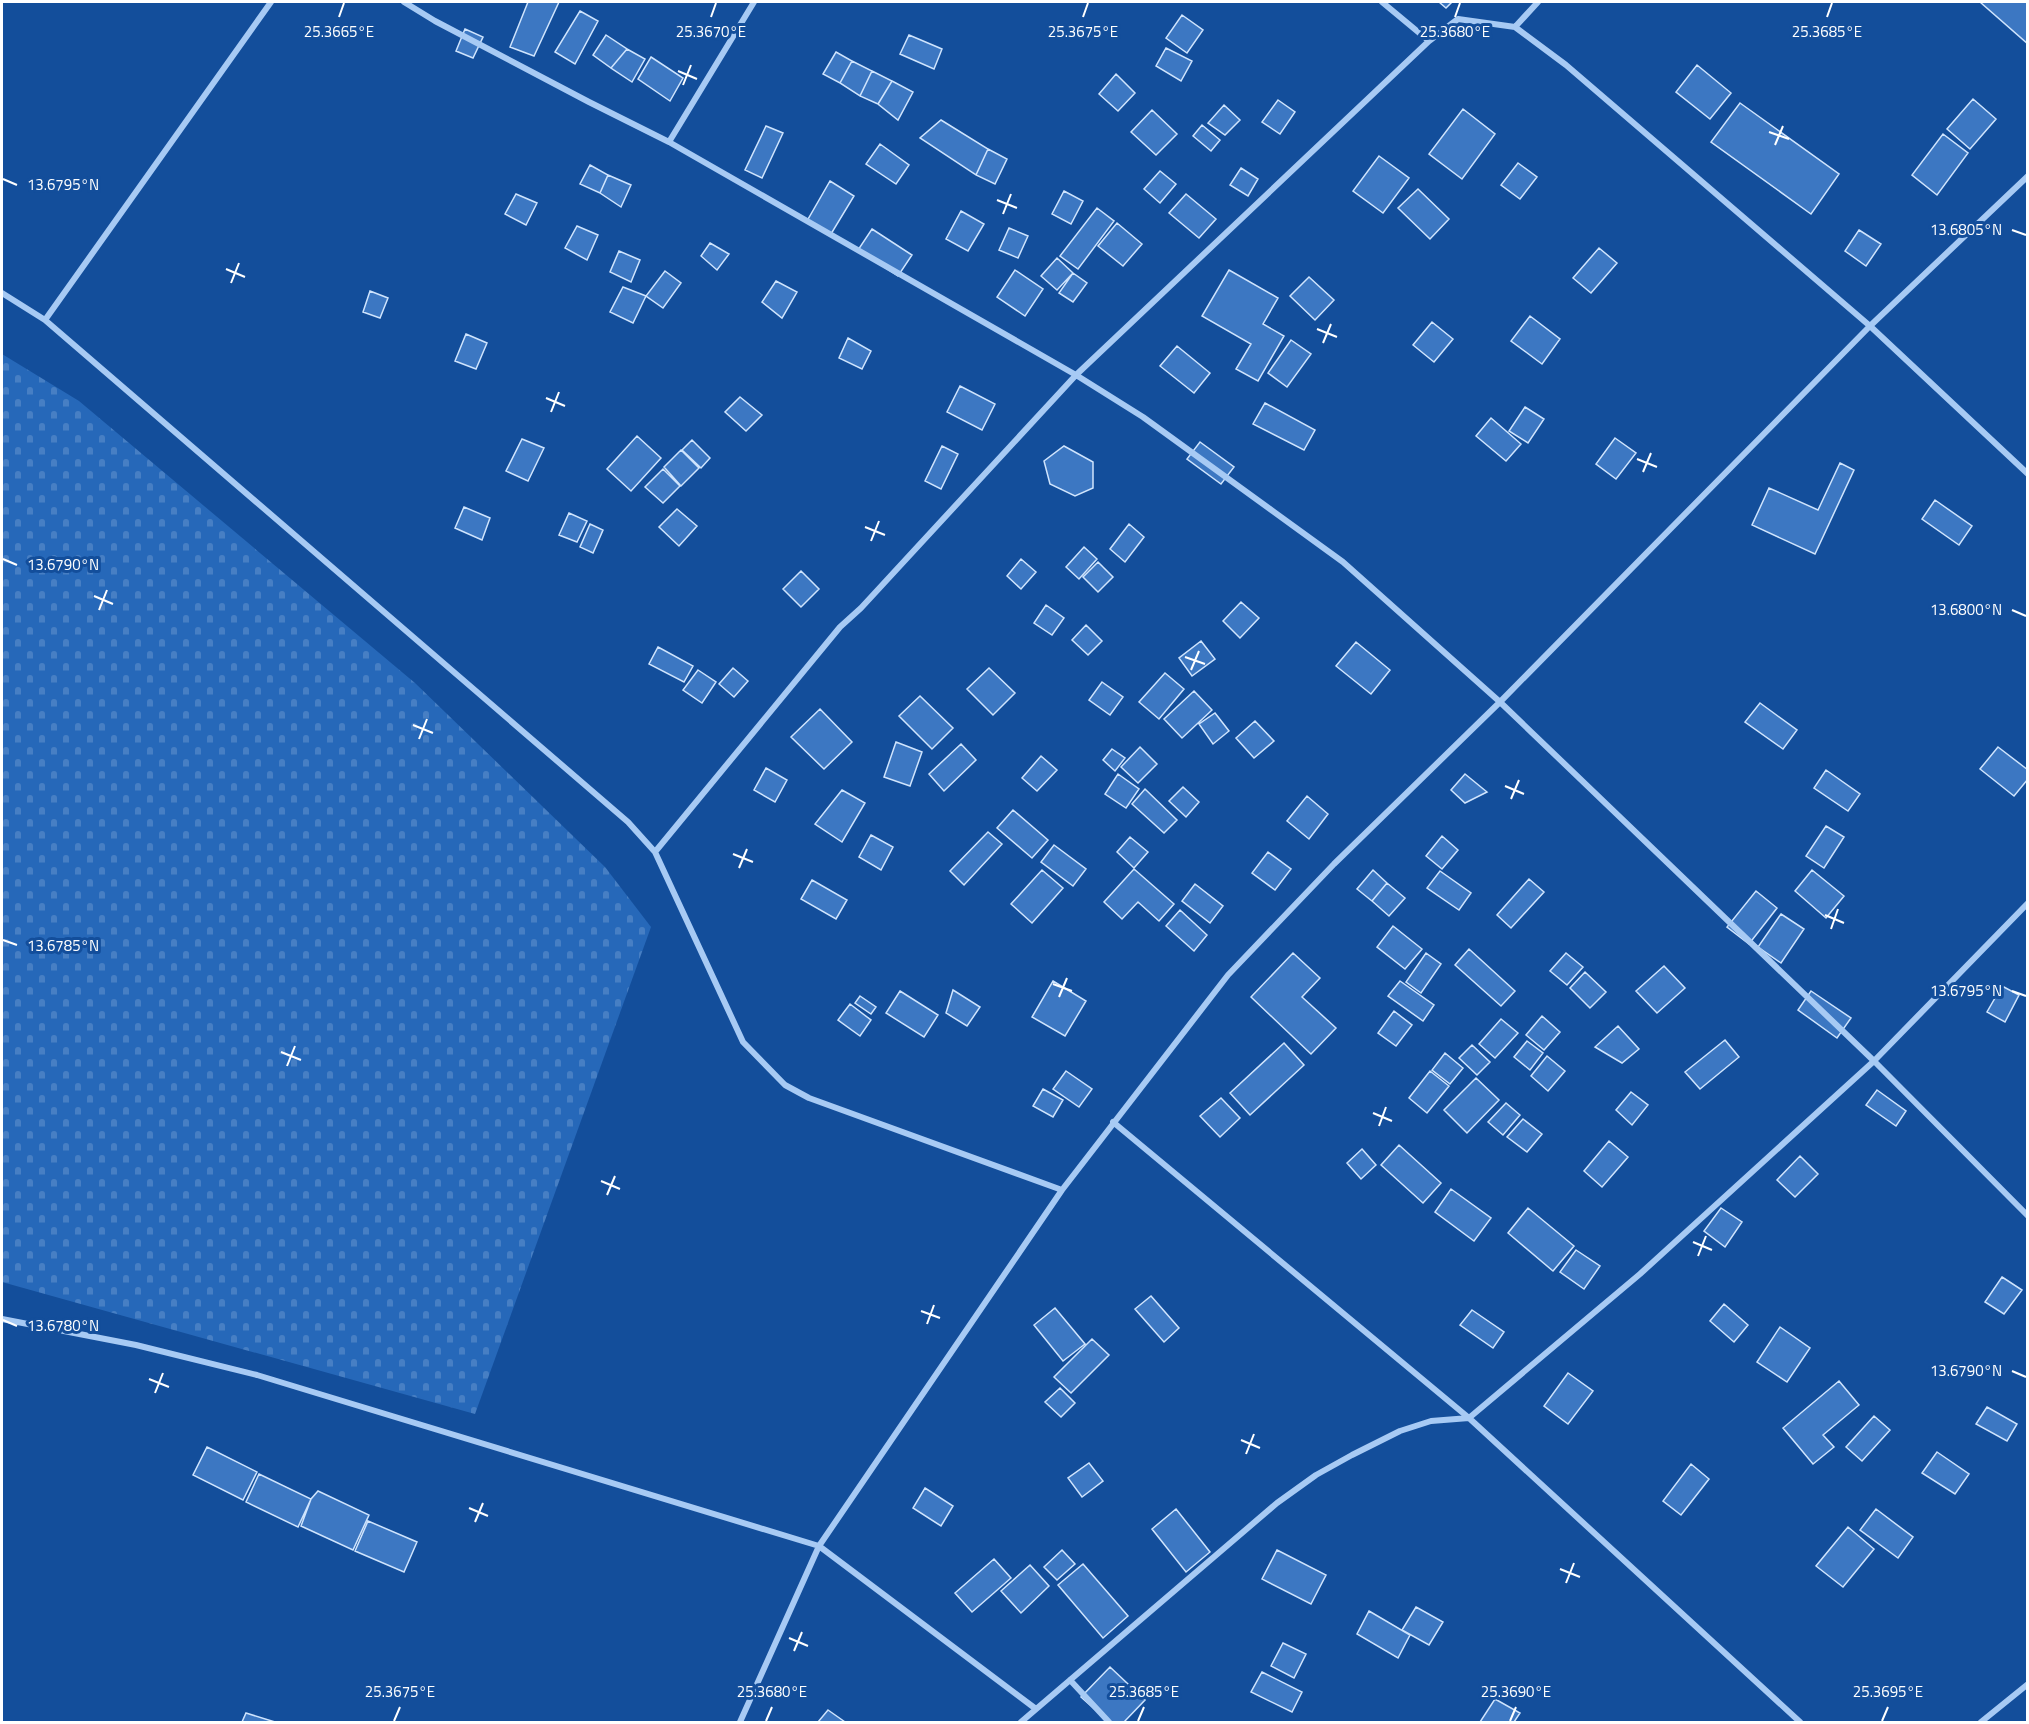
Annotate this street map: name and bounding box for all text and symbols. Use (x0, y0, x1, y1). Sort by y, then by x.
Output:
text: 25.3665°E (304, 20, 374, 43)
text: 25.3670°E (676, 20, 746, 43)
text: 25.3675°E (1048, 20, 1118, 43)
text: 25.3680°E (1420, 20, 1490, 43)
text: 25.3685°E (1792, 20, 1862, 43)
text: 13.6795°N (27, 173, 99, 196)
text: 13.6805°N (1930, 218, 2002, 241)
text: 13.6790°N (27, 553, 99, 576)
text: 13.6800°N (1930, 598, 2002, 621)
text: 13.6785°N (27, 934, 99, 957)
text: 13.6795°N (1930, 979, 2002, 1002)
text: 13.6780°N (27, 1314, 99, 1337)
text: 13.6790°N (1930, 1359, 2002, 1382)
text: 25.3675°E (365, 1680, 435, 1703)
text: 25.3680°E (737, 1680, 807, 1703)
text: 25.3685°E (1109, 1680, 1179, 1703)
text: 25.3690°E (1481, 1680, 1551, 1703)
text: 25.3695°E (1853, 1680, 1923, 1703)

